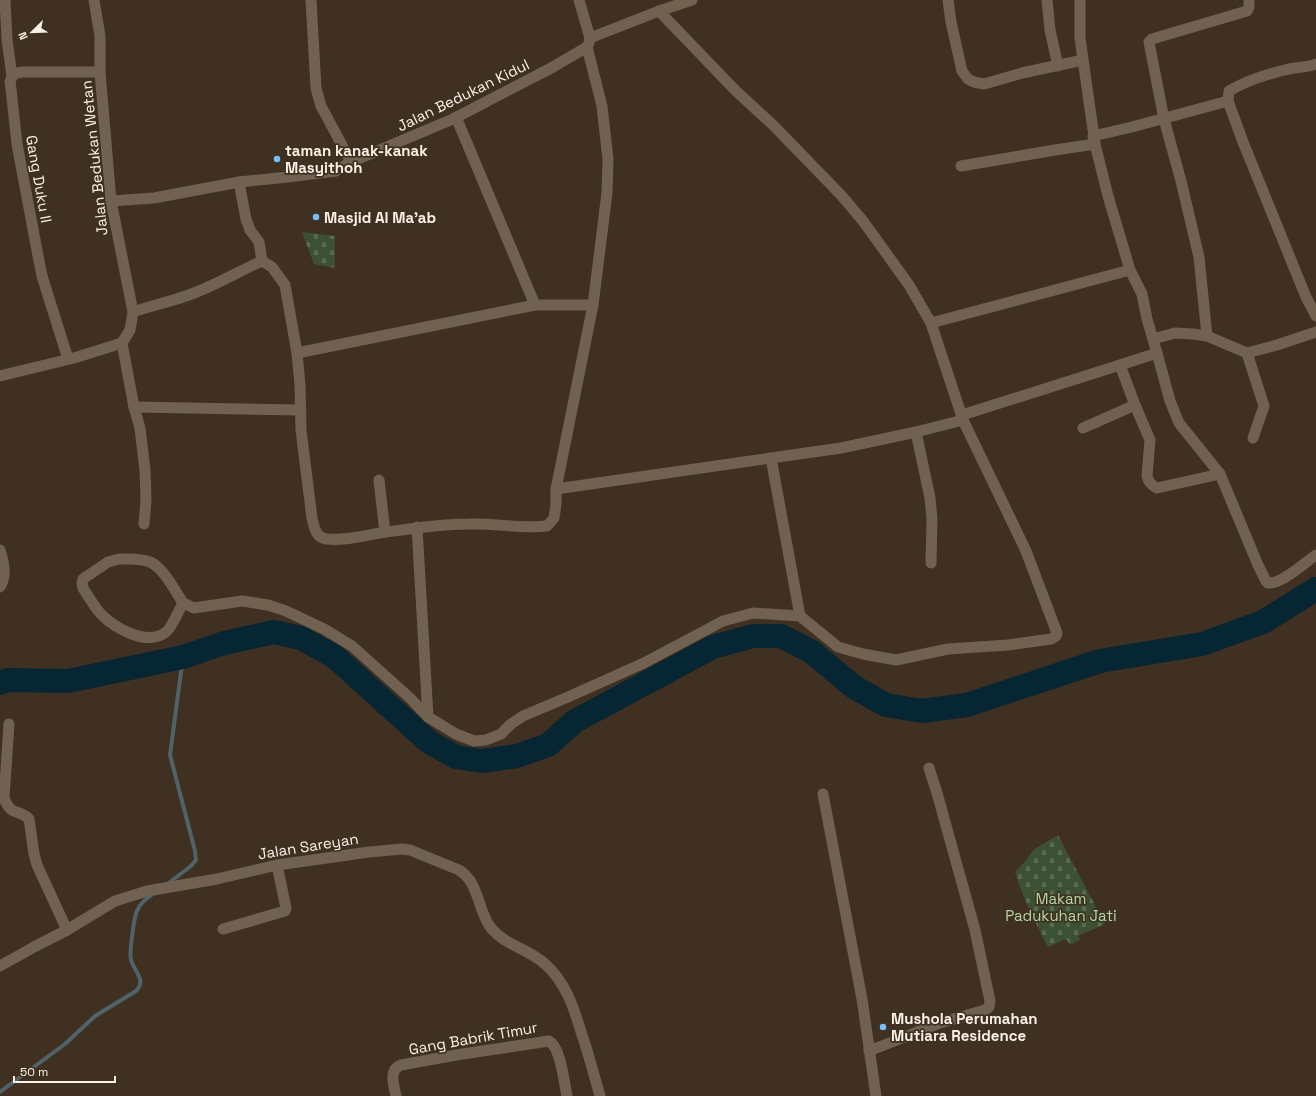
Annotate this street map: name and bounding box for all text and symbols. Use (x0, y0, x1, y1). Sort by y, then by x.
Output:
north arrow (12, 12, 52, 52)
text: N (15, 30, 31, 42)
street label: Jalan Bedukan Kidul (394, 55, 532, 135)
street label: Jalan Bedukan Wetan (76, 80, 112, 236)
street label: Gang Duku II (22, 134, 56, 224)
place label: taman kanak-kanak Masyithoh (285, 141, 428, 177)
marker: taman kanak-kanak Masyithoh (272, 154, 282, 164)
place label: Masjid Al Ma'ab (324, 208, 436, 227)
marker: Masjid Al Ma'ab (311, 212, 321, 222)
street label: Jalan Sareyan (256, 829, 360, 863)
park label: Makam Padukuhan Jati (1005, 889, 1117, 925)
place label: Mushola Perumahan Mutiara Residence (891, 1009, 1038, 1045)
street label: Gang Babrik Timur (407, 1017, 539, 1059)
marker: Mushola Perumahan Mutiara Residence (878, 1022, 888, 1032)
scale bar (14, 1058, 115, 1084)
text: 50 m (20, 1064, 48, 1080)

